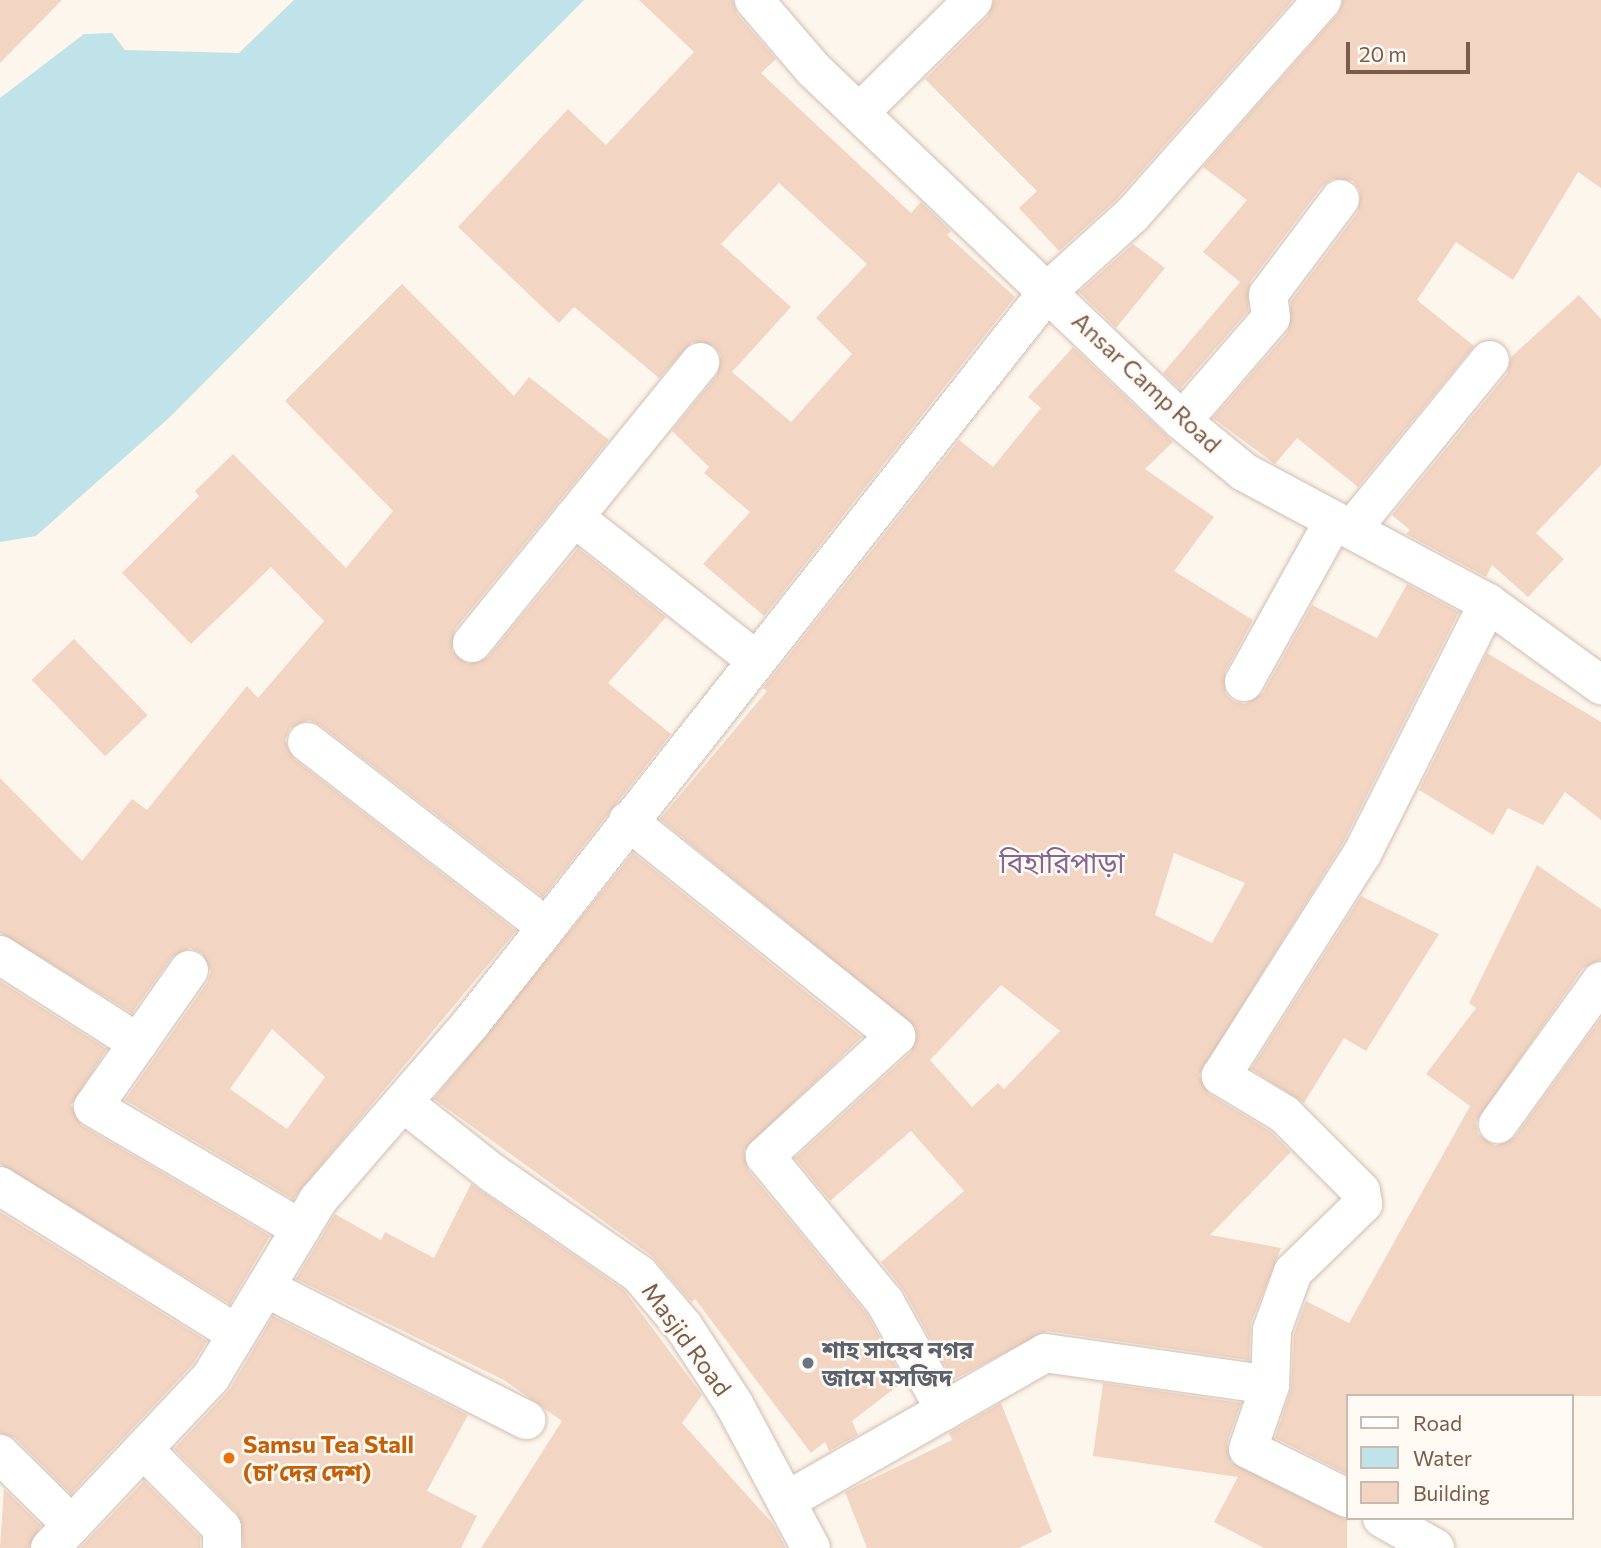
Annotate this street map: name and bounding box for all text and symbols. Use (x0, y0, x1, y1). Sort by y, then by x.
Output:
scale bar (1349, 28, 1473, 72)
text: 20 m (1359, 41, 1407, 66)
street label: Ansar Camp Road (1067, 306, 1227, 458)
district label: বিহারিপাড়া (999, 845, 1125, 879)
street label: Masjid Road (636, 1277, 738, 1401)
place label: শাহ সাহেব নগর জামে মসজিদ (822, 1335, 974, 1391)
marker: শাহ সাহেব নগর জামে মসজিদ (800, 1355, 816, 1371)
legend (1346, 1394, 1573, 1520)
text: Road (1413, 1410, 1462, 1435)
place label: Samsu Tea Stall (চা’দের দেশ) (243, 1430, 414, 1486)
text: Water (1413, 1445, 1472, 1470)
marker: Samsu Tea Stall (চা’দের দেশ) (221, 1450, 237, 1466)
text: Building (1413, 1480, 1490, 1505)

